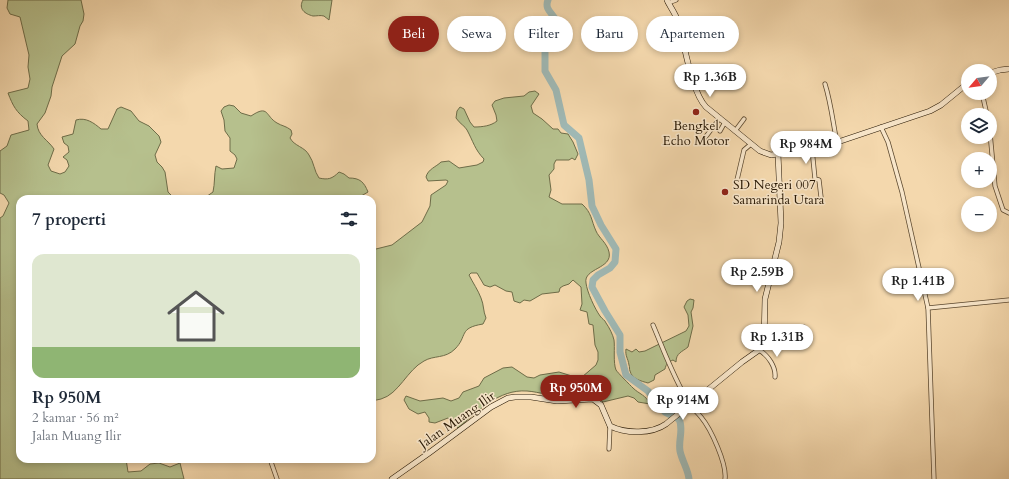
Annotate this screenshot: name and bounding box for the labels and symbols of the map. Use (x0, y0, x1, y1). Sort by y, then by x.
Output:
pin: Rp 1.36B (669, 64, 751, 98)
north arrow (961, 64, 997, 100)
marker: Bengkel Echo Motor (691, 107, 701, 117)
place label: Bengkel Echo Motor (663, 117, 730, 150)
pin: Rp 984M (769, 131, 843, 165)
place label: SD Negeri 007 Samarinda Utara (733, 176, 825, 209)
marker: SD Negeri 007 Samarinda Utara (720, 187, 730, 197)
pin: Rp 2.59B (716, 259, 798, 293)
pin: Rp 1.41B (877, 268, 959, 302)
pin: Rp 1.31B (736, 324, 818, 358)
pin: Rp 950M (539, 375, 613, 409)
street label: Jalan Muang Ilir (414, 387, 499, 454)
pin: Rp 914M (646, 387, 720, 421)

